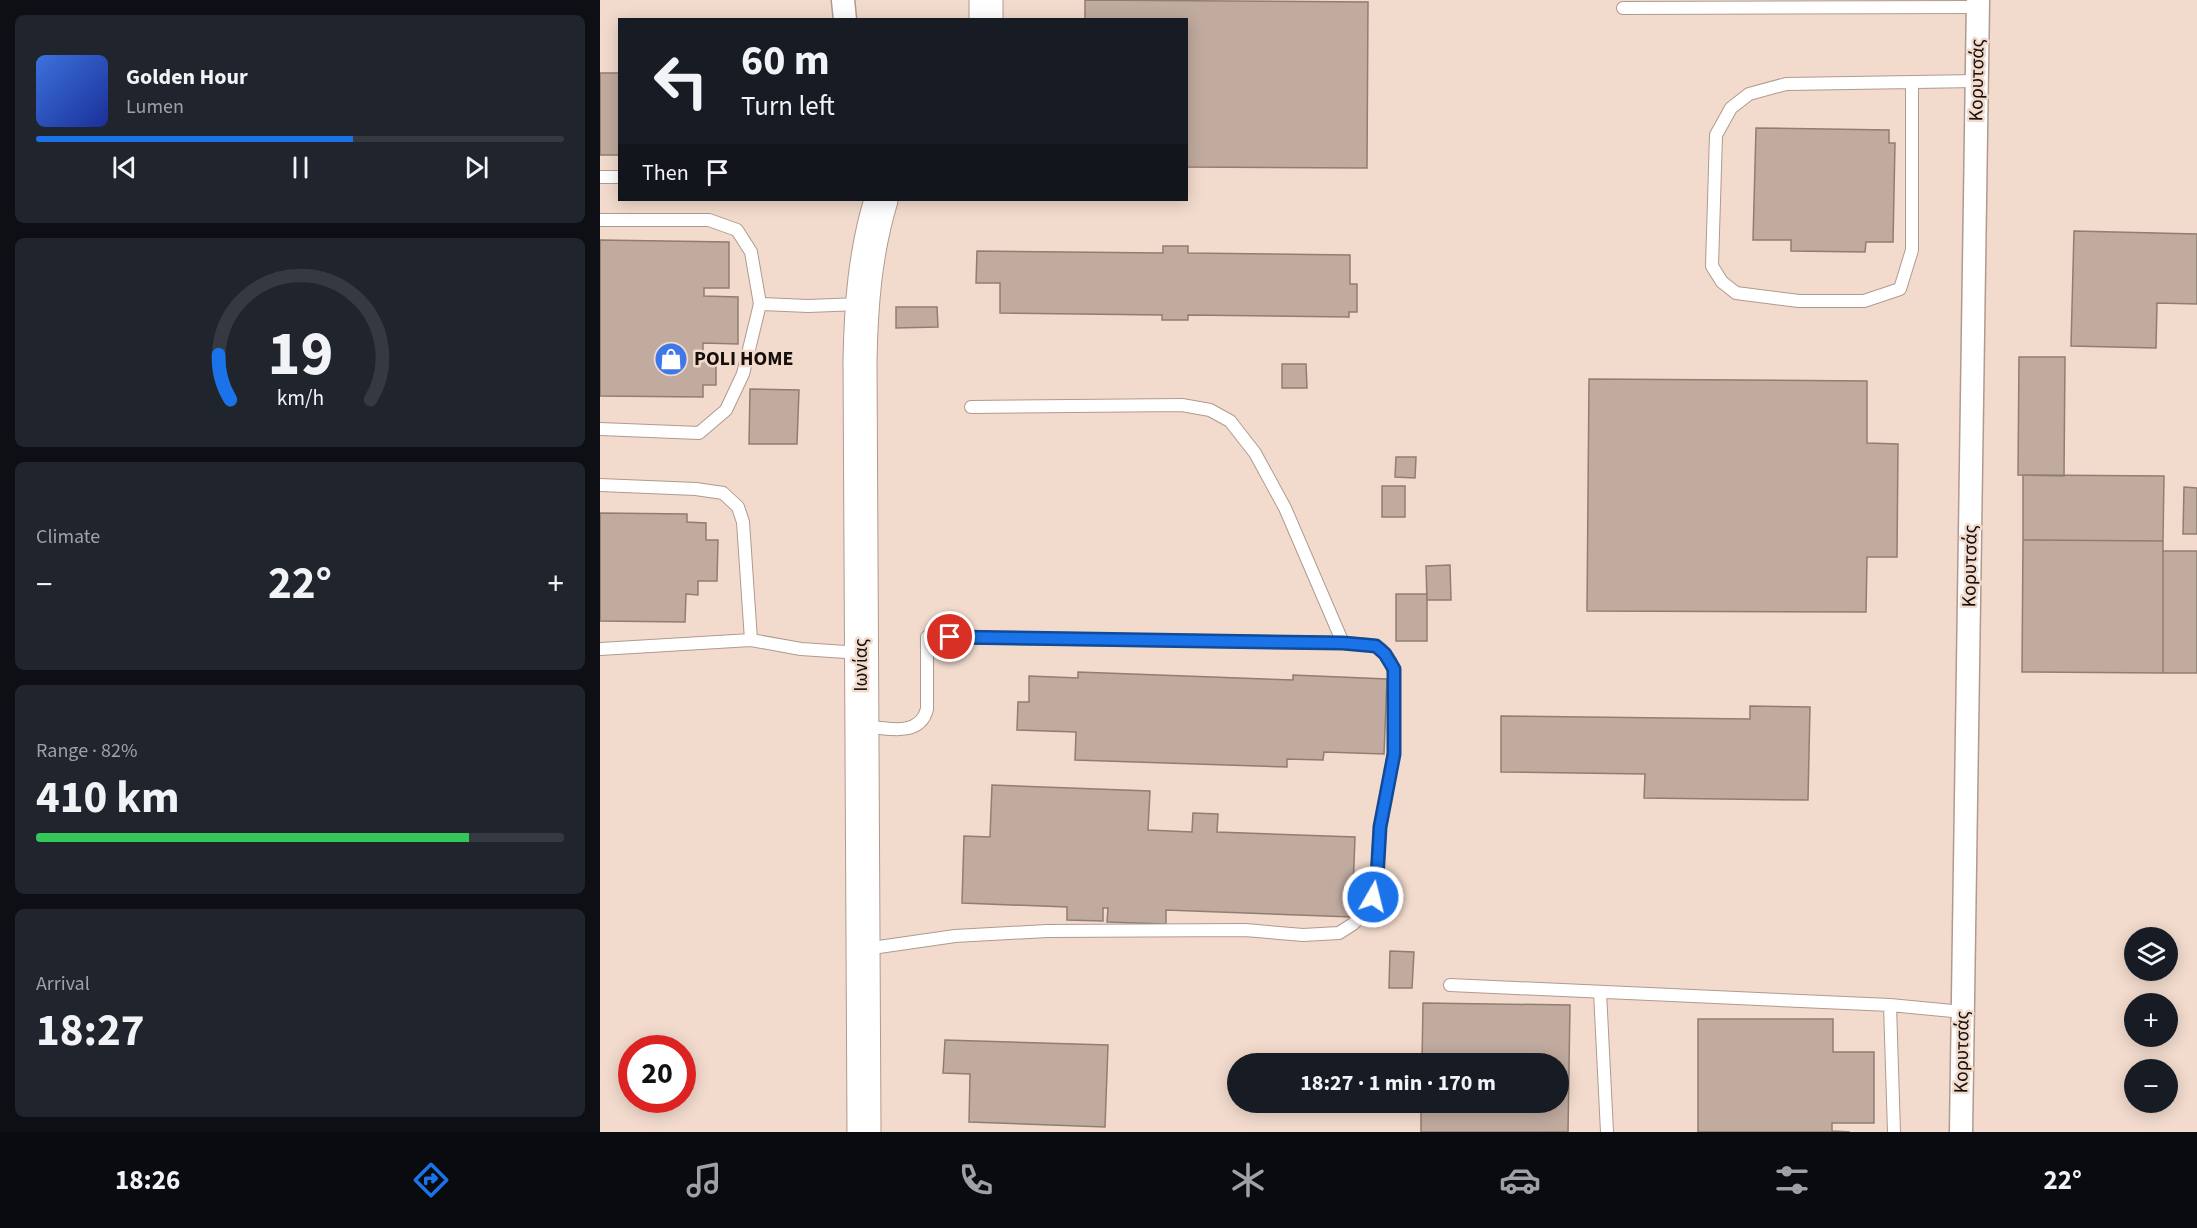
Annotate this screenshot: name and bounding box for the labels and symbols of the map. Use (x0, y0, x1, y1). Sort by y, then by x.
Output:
street label: Κορυτσάς (1962, 38, 1992, 122)
shop icon: POLI HOME (653, 341, 689, 377)
place label: POLI HOME (694, 345, 793, 373)
street label: Κορυτσάς (1955, 524, 1985, 608)
pin (924, 611, 975, 662)
street label: Ιωνίας (847, 638, 875, 692)
position arrow (1341, 865, 1405, 929)
street label: Κορυτσάς (1947, 1010, 1977, 1094)
speed limit sign: 20 (618, 1035, 696, 1113)

